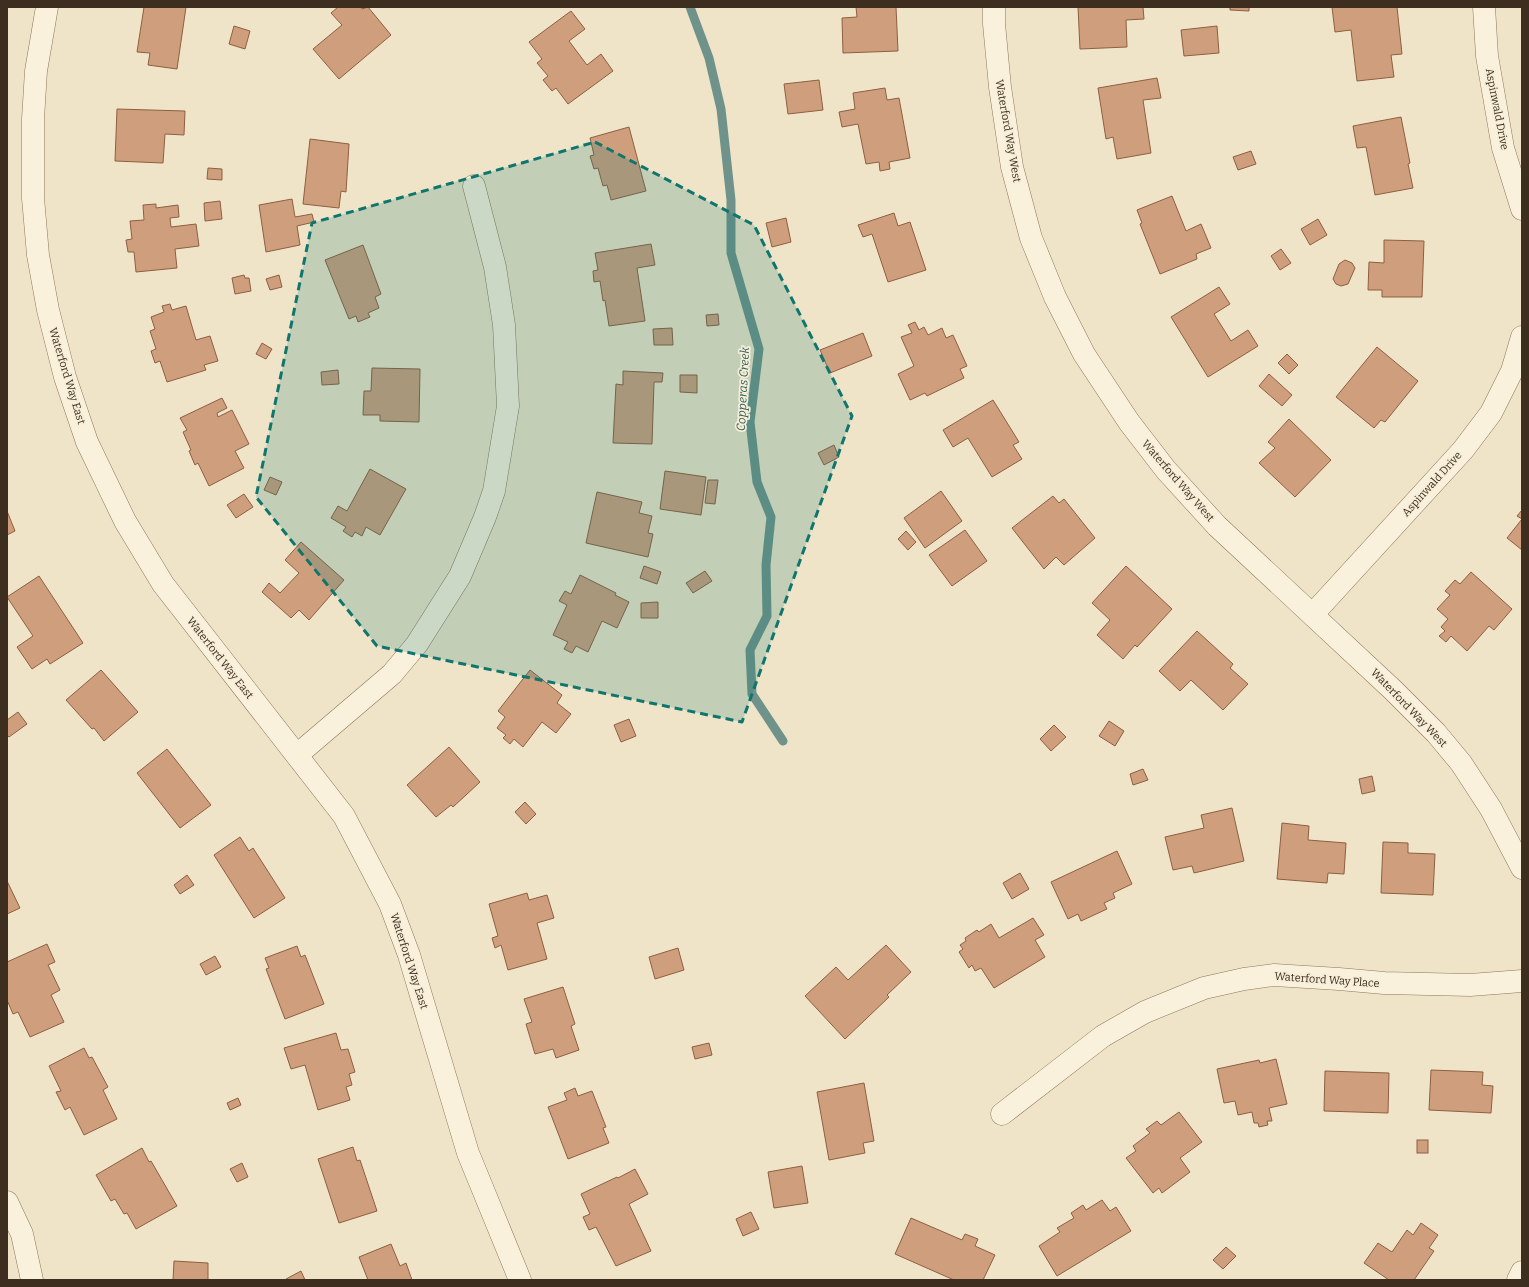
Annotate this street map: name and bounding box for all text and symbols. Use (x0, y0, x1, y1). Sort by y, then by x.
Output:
street label: Aspinwald Drive (1483, 67, 1511, 151)
street label: Waterford Way West (993, 79, 1023, 183)
street label: Waterford Way East (46, 326, 88, 426)
water label: Copperas Creek (734, 346, 752, 431)
street label: Waterford Way West (1139, 437, 1217, 525)
street label: Aspinwald Drive (1399, 449, 1465, 519)
street label: Waterford Way East (184, 615, 256, 701)
street label: Waterford Way West (1368, 666, 1450, 750)
street label: Waterford Way East (387, 911, 431, 1011)
street label: Waterford Way Place (1274, 970, 1380, 990)

